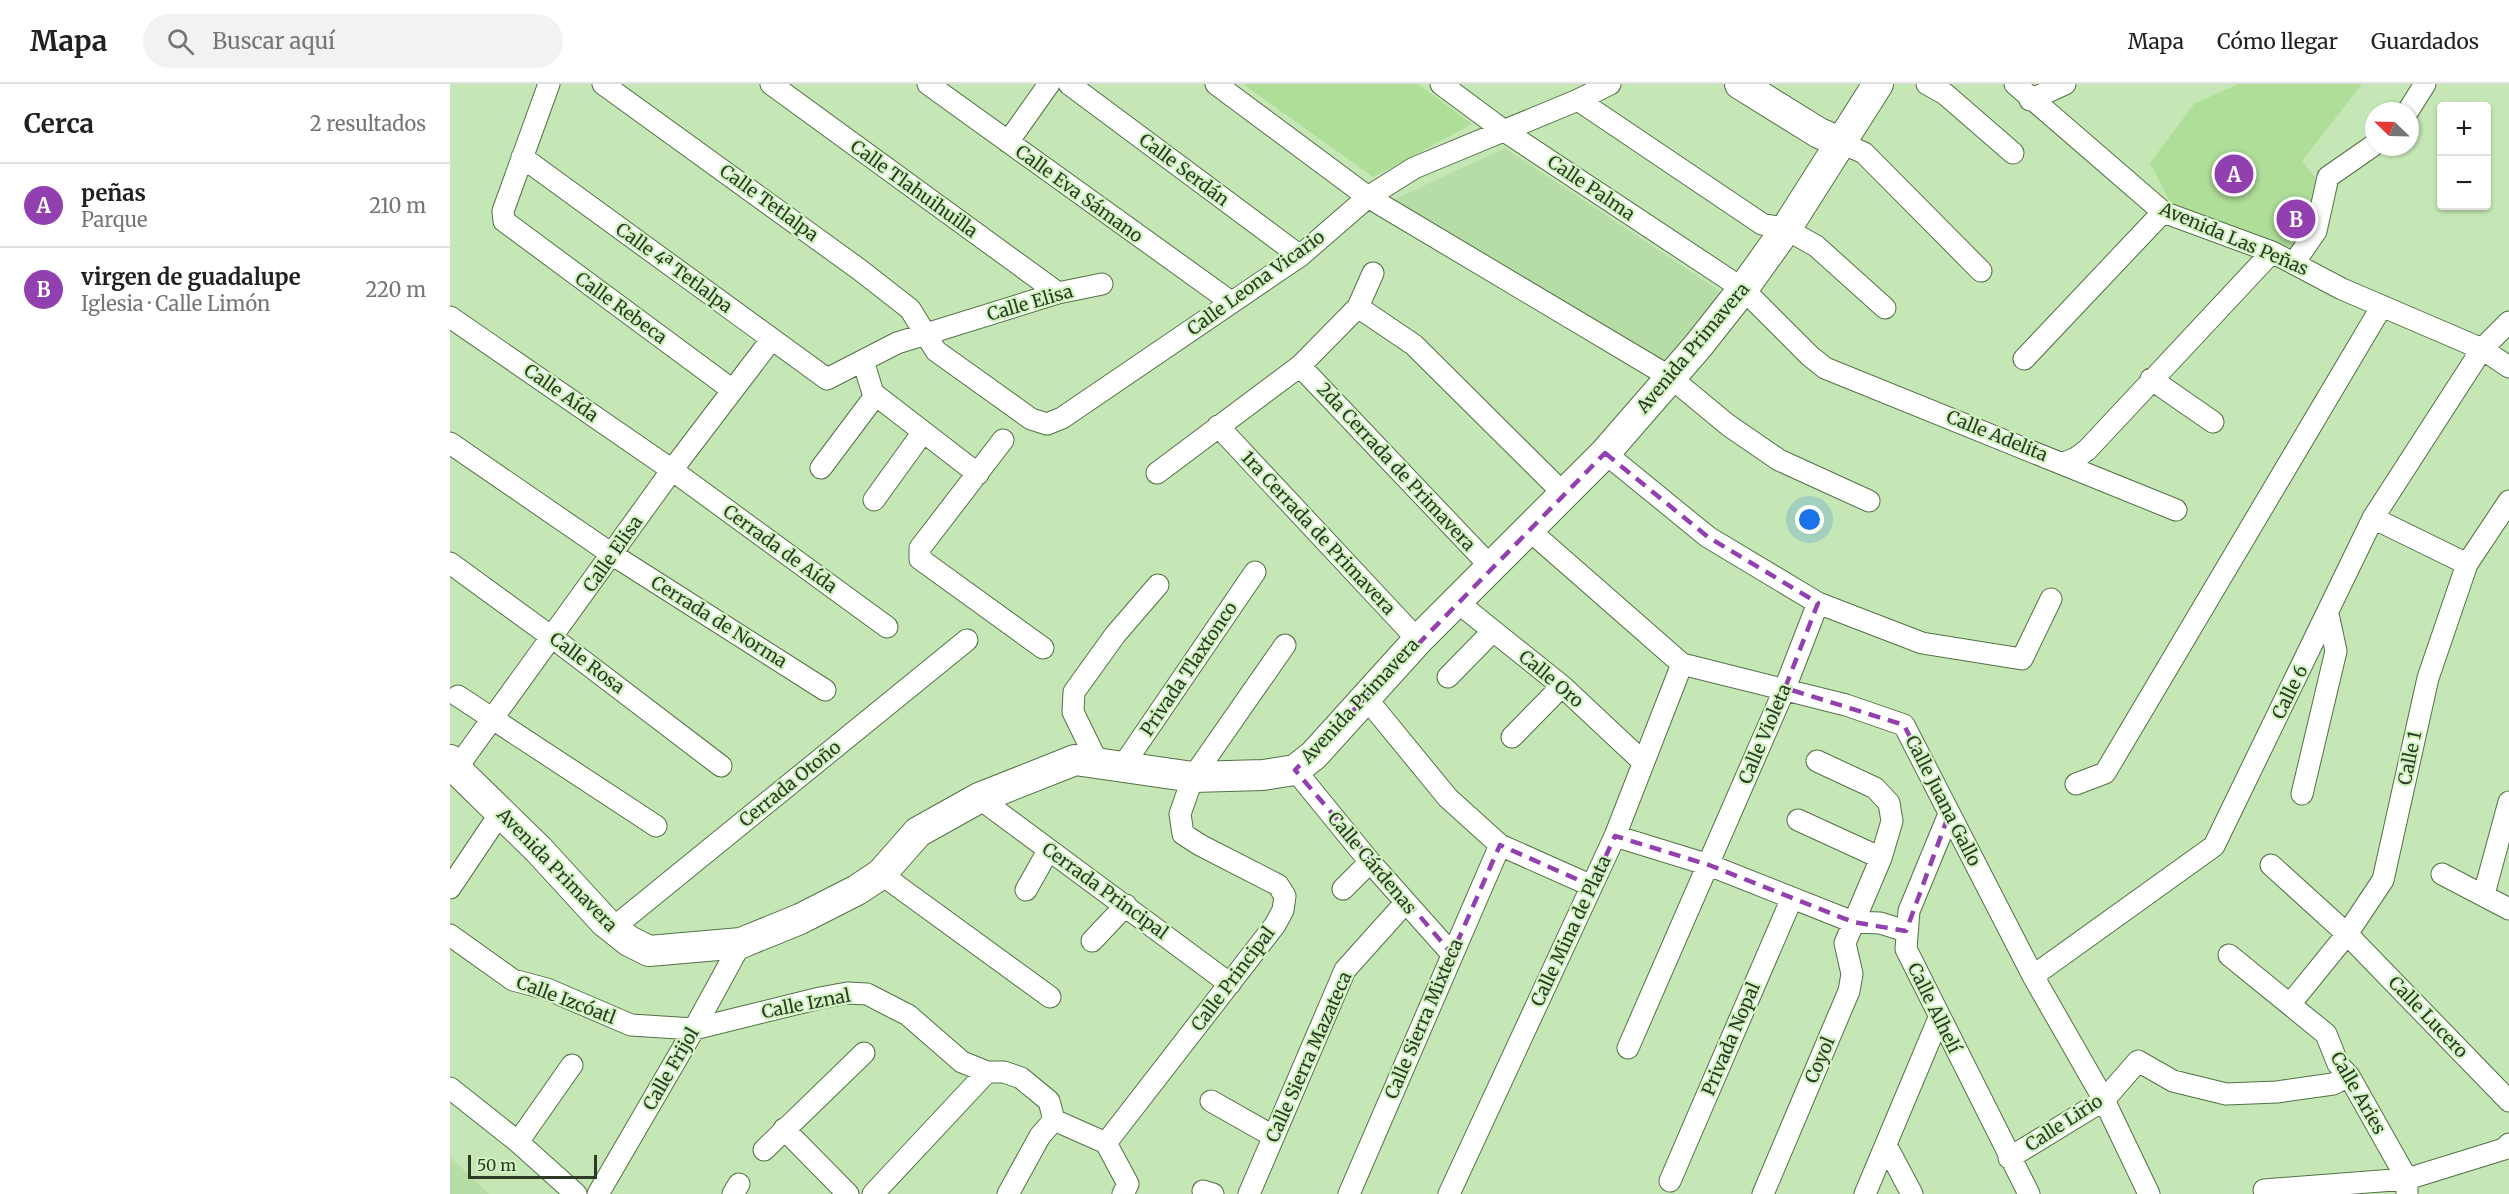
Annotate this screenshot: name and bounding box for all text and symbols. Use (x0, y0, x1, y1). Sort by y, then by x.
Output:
search box (143, 14, 563, 68)
text: Mapa (30, 23, 107, 59)
icon: search (164, 25, 197, 58)
text: Buscar aquí (212, 27, 335, 55)
text: Mapa (2128, 28, 2184, 55)
text: Cómo llegar (2217, 28, 2338, 55)
text: Guardados (2371, 28, 2479, 55)
north arrow (2365, 102, 2419, 156)
map controls (2437, 102, 2491, 210)
button: + (2437, 102, 2491, 156)
text: Cerca (24, 107, 94, 140)
text: 2 resultados (310, 111, 426, 136)
street label: Calle Serdán (1135, 128, 1234, 211)
street label: Calle Tlahuihuilla (846, 135, 983, 243)
street label: Calle Eva Sámano (1011, 140, 1148, 248)
street label: Calle Palma (1543, 150, 1640, 225)
pin: A (2214, 152, 2254, 196)
button: − (2437, 156, 2491, 210)
street label: Calle Tetlalpa (715, 159, 823, 246)
text: peñas (81, 179, 146, 207)
text: A (36, 193, 51, 218)
text: 210 m (369, 193, 426, 218)
street label: Avenida Las Peñas (2155, 196, 2312, 280)
pin: B (2276, 196, 2316, 242)
text: Parque (81, 207, 147, 232)
street label: Calle 4ª Tetlalpa (611, 217, 737, 318)
street label: Calle Leona Vicario (1182, 225, 1329, 340)
text: virgen de guadalupe (81, 263, 301, 291)
street label: Calle Rebeca (571, 267, 672, 349)
text: B (37, 277, 50, 302)
text: 220 m (366, 277, 426, 302)
street label: Avenida Primavera (1631, 277, 1754, 418)
street label: Calle Elisa (984, 279, 1076, 326)
text: Iglesia · Calle Limón (81, 291, 270, 316)
street label: Calle Aída (520, 359, 603, 427)
street label: 2da Cerrada de Primavera (1312, 378, 1481, 556)
street label: Calle Adelita (1943, 405, 2052, 466)
street label: 1ra Cerrada de Primavera (1236, 446, 1401, 620)
street label: Cerrada de Aída (719, 499, 842, 598)
your location (1795, 505, 1824, 534)
street label: Calle Elisa (578, 511, 648, 596)
street label: Cerrada de Norma (647, 570, 792, 673)
street label: Privada Tlaxtonco (1135, 597, 1242, 740)
street label: Calle Rosa (545, 627, 630, 699)
street label: Avenida Primavera (1295, 633, 1424, 769)
street label: Calle Oro (1514, 645, 1588, 712)
street label: Calle 6 (2267, 661, 2313, 723)
street label: Calle Violeta (1733, 680, 1796, 787)
street label: Calle 1 (2393, 729, 2426, 787)
street label: Calle Juana Gallo (1901, 732, 1986, 870)
street label: Cerrada Otoño (734, 735, 845, 832)
street label: Avenida Primavera (492, 802, 623, 937)
street label: Calle Cárdenas (1323, 807, 1422, 919)
street label: Cerrada Principal (1038, 837, 1173, 944)
street label: Calle Mina de Plata (1526, 851, 1616, 1010)
street label: Calle Principal (1186, 921, 1280, 1036)
street label: Calle Sierra Mixteca (1379, 935, 1468, 1102)
street label: Calle Alhelí (1903, 959, 1967, 1058)
street label: Calle Sierra Mazateca (1261, 968, 1357, 1146)
street label: Calle Izcóatl (513, 970, 619, 1029)
street label: Calle Lucero (2384, 971, 2473, 1062)
street label: Privada Nopal (1696, 978, 1765, 1099)
street label: Calle Iznal (759, 984, 853, 1023)
street label: Calle Frijol (638, 1023, 704, 1114)
street label: Coyol (1800, 1033, 1840, 1086)
street label: Calle Aries (2326, 1047, 2391, 1138)
street label: Calle Lirio (2021, 1089, 2107, 1156)
scale bar (468, 1152, 597, 1180)
text: 50 m (477, 1155, 516, 1175)

